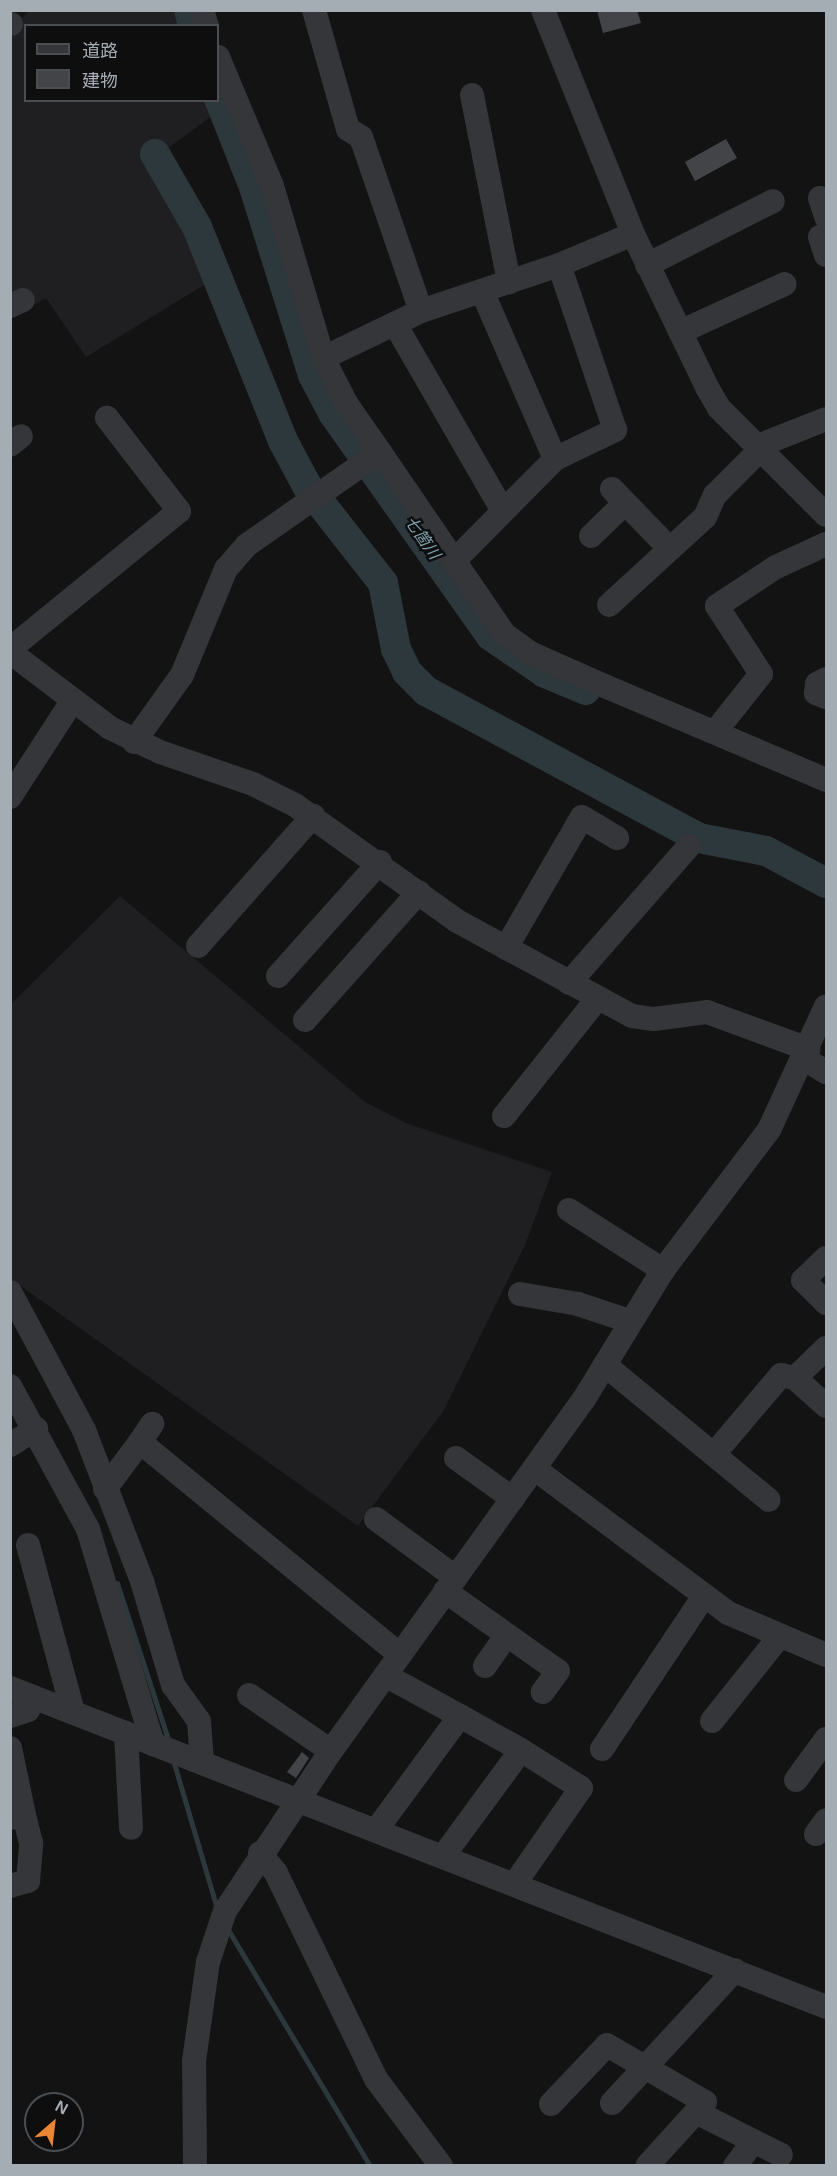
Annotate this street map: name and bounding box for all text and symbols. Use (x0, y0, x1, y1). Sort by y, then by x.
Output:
legend (24, 24, 219, 102)
text: 道路 (82, 41, 118, 61)
text: 建物 (82, 71, 118, 91)
water label: 七箇川 (400, 513, 444, 563)
north arrow (24, 2092, 84, 2152)
text: N (53, 2097, 71, 2118)

